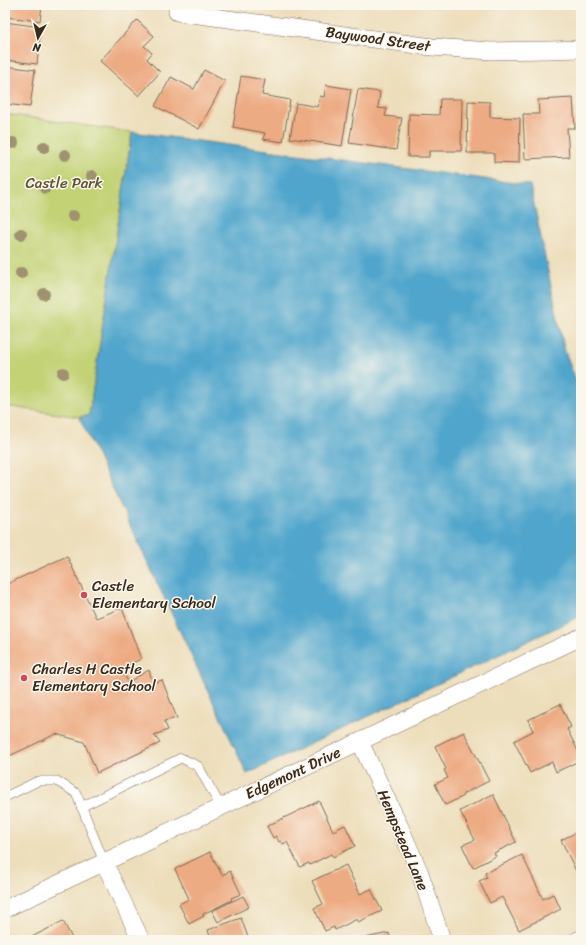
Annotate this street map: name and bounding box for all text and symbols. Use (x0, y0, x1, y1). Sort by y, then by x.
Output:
north arrow (18, 18, 58, 58)
street label: Baywood Street (324, 19, 433, 59)
text: N (31, 37, 43, 57)
park label: Castle Park (26, 170, 103, 196)
place label: Castle Elementary School (92, 573, 217, 616)
marker: Castle Elementary School (79, 590, 89, 600)
place label: Charles H Castle Elementary School (32, 656, 157, 699)
marker: Charles H Castle Elementary School (19, 673, 29, 683)
street label: Edgemont Drive (241, 739, 345, 807)
street label: Hempstead Lane (370, 785, 436, 895)

